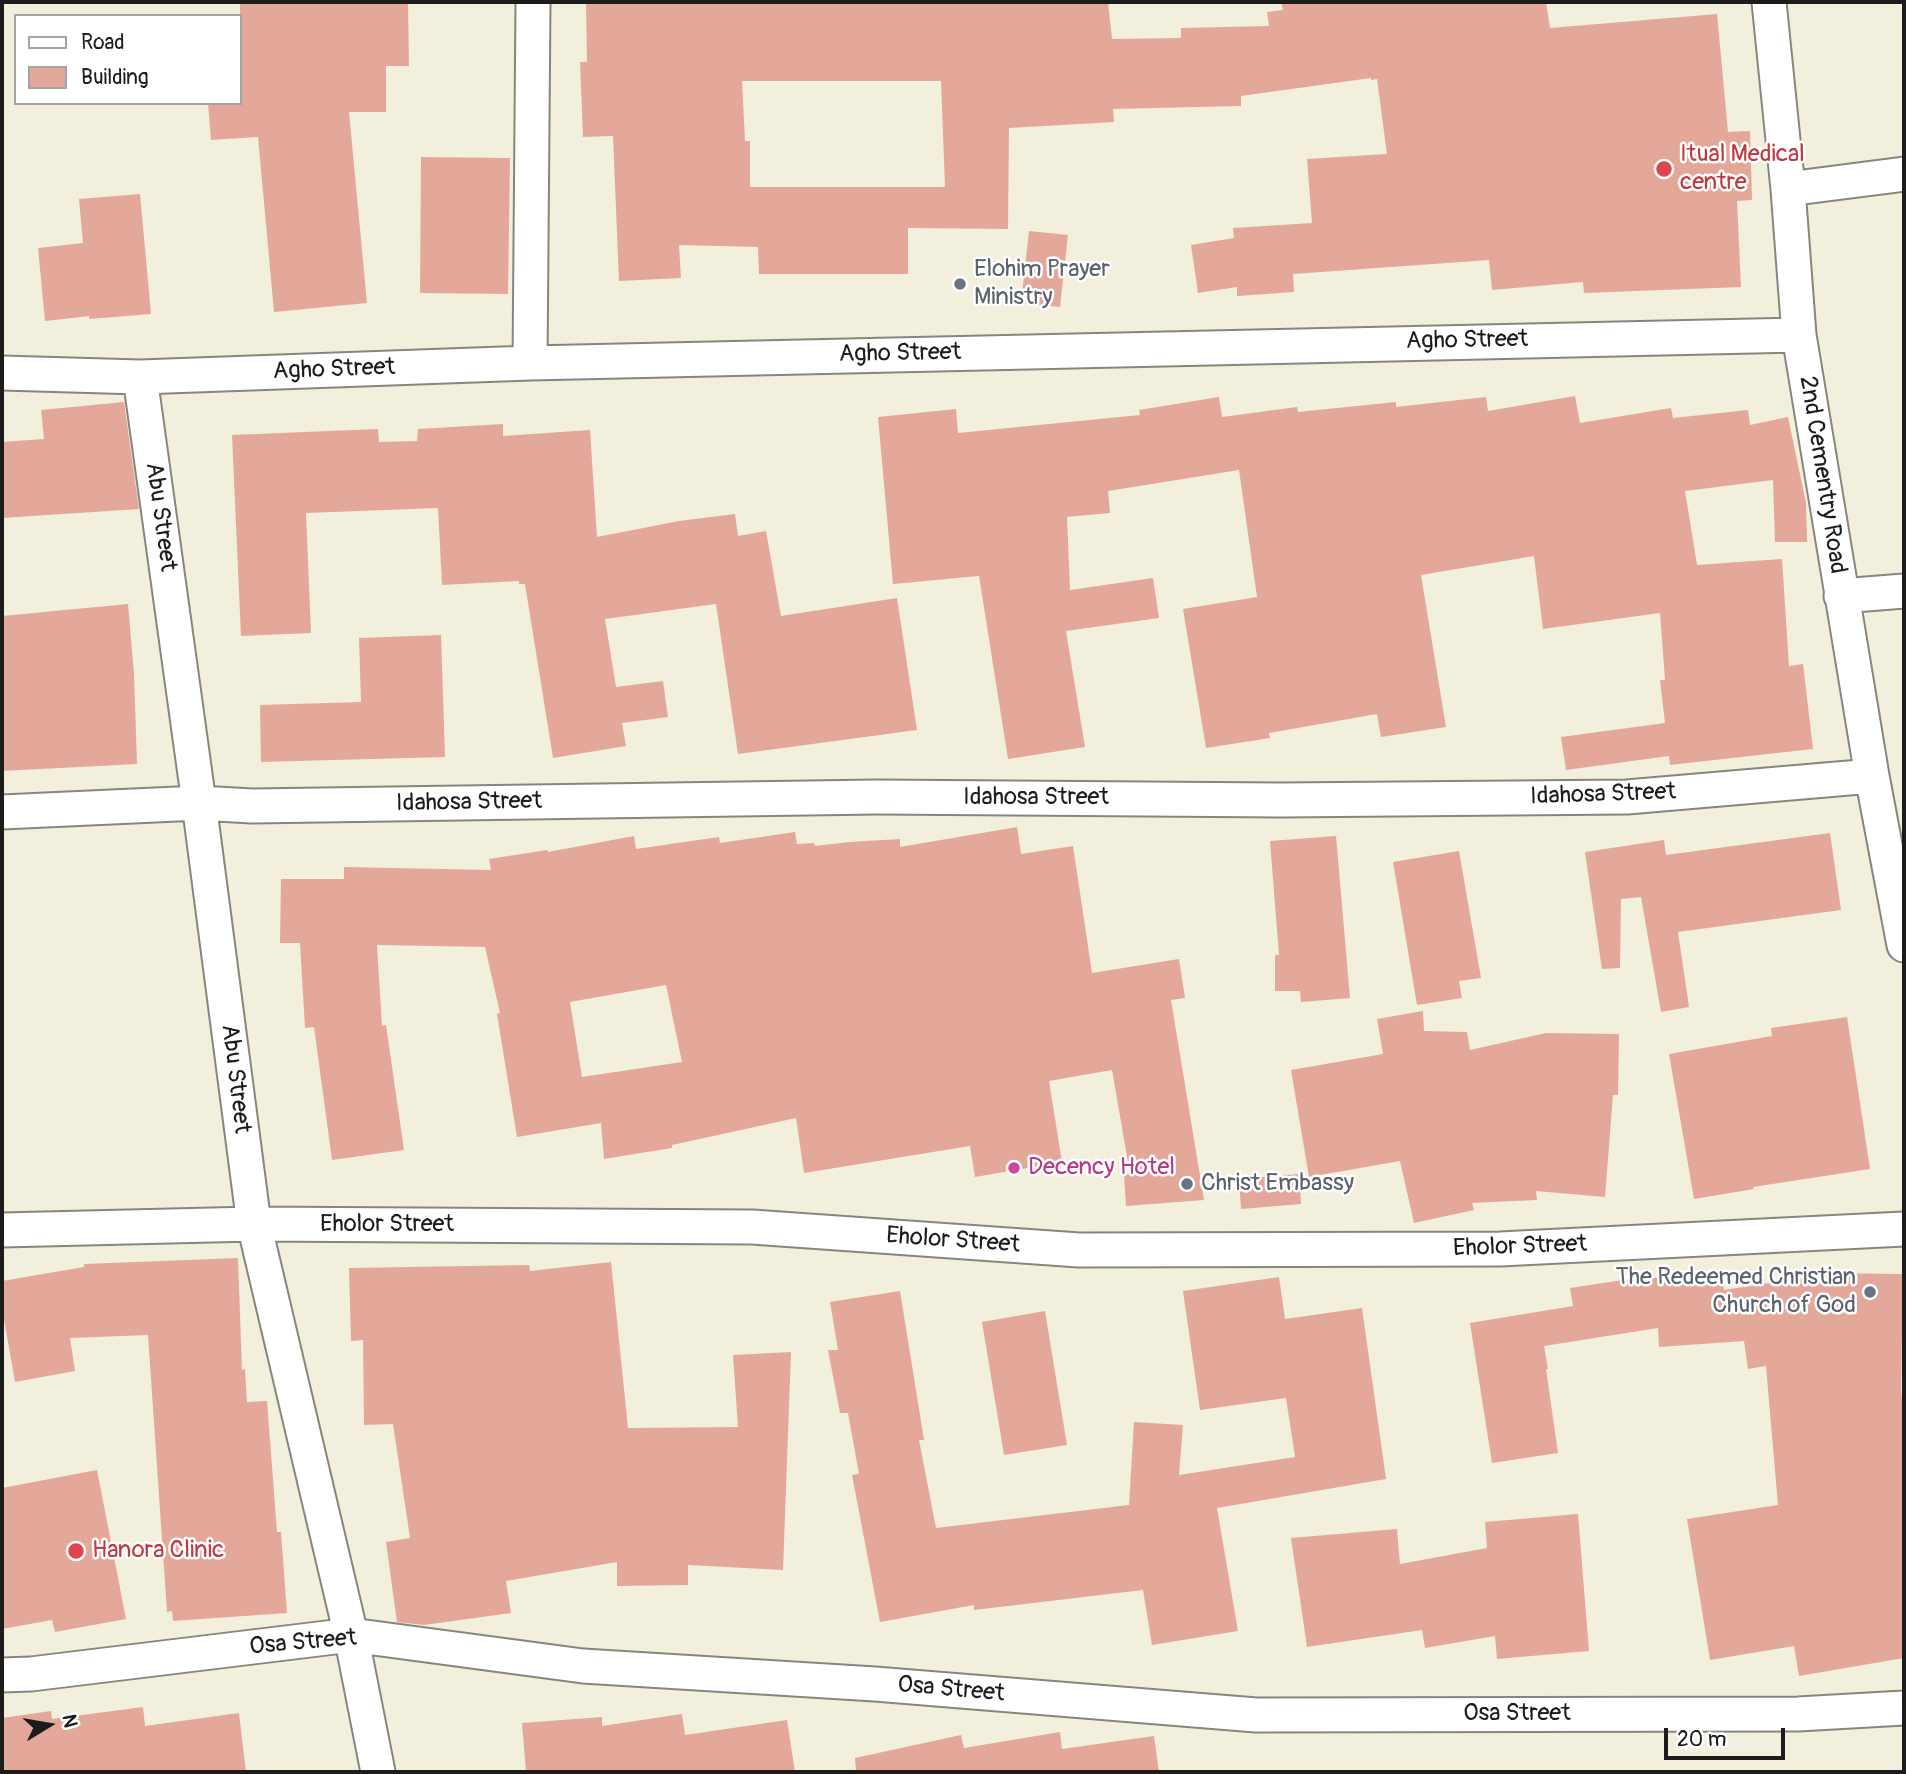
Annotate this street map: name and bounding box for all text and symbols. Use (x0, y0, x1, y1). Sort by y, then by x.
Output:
legend (14, 14, 242, 105)
text: Road (81, 29, 125, 56)
text: Building (81, 64, 148, 91)
place label: Itual Medical centre (1680, 141, 1805, 197)
marker: Itual Medical centre (1654, 159, 1674, 179)
place label: Elohim Prayer Ministry (974, 256, 1110, 312)
marker: Elohim Prayer Ministry (952, 276, 968, 292)
street label: Agho Street (1406, 326, 1528, 356)
street label: Agho Street (839, 339, 961, 369)
street label: Agho Street (272, 353, 396, 387)
street label: 2nd Cementry Road (1792, 374, 1852, 576)
street label: Abu Street (138, 461, 182, 573)
street label: Idahosa Street (1530, 778, 1676, 812)
street label: Idahosa Street (963, 784, 1109, 812)
street label: Idahosa Street (396, 787, 542, 819)
street label: Abu Street (214, 1023, 256, 1135)
place label: Decency Hotel (1028, 1154, 1175, 1182)
marker: Decency Hotel (1006, 1160, 1022, 1176)
place label: Christ Embassy (1201, 1170, 1354, 1198)
marker: Christ Embassy (1179, 1176, 1195, 1192)
street label: Eholor Street (320, 1211, 454, 1239)
street label: Eholor Street (885, 1222, 1021, 1260)
street label: Eholor Street (1452, 1230, 1588, 1264)
place label: The Redeemed Christian Church of God (1616, 1264, 1856, 1320)
marker: The Redeemed Christian Church of God (1862, 1284, 1878, 1300)
place label: Hanora Clinic (92, 1537, 224, 1565)
marker: Hanora Clinic (66, 1541, 86, 1561)
street label: Osa Street (248, 1624, 358, 1662)
street label: Osa Street (896, 1671, 1006, 1709)
north arrow (14, 1690, 84, 1760)
street label: Osa Street (1463, 1700, 1571, 1728)
text: N (57, 1712, 83, 1730)
scale bar (1668, 1714, 1789, 1758)
text: 20 m (1677, 1726, 1726, 1753)

